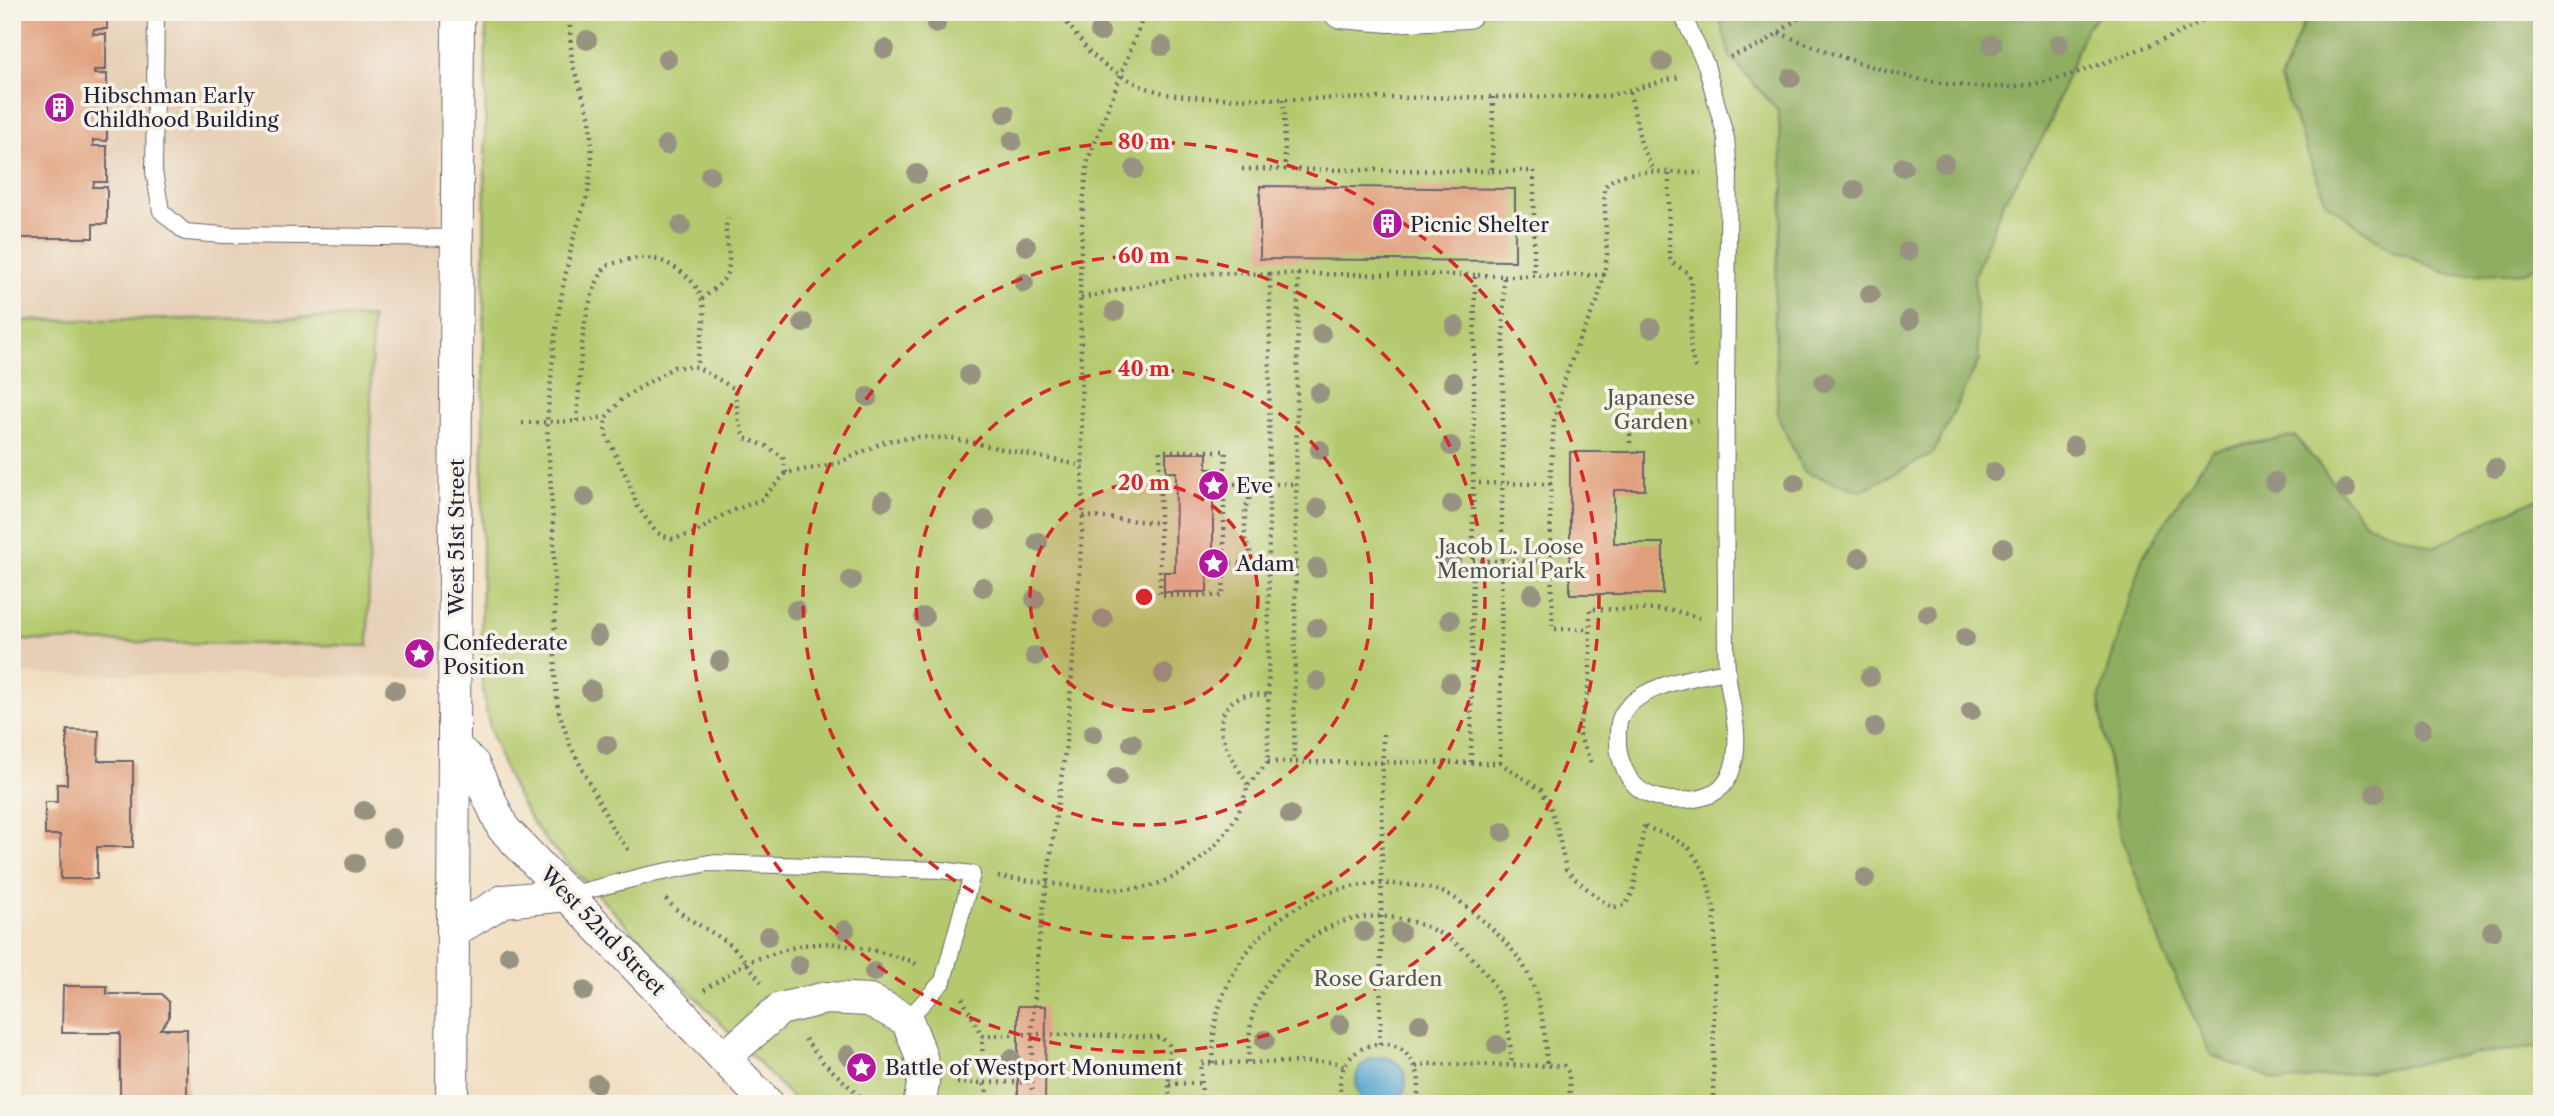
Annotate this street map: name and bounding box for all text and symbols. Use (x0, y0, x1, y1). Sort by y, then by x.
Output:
place label: Hibschman Early Childhood Building (83, 83, 280, 132)
building icon: Hibschman Early Childhood Building (43, 90, 77, 124)
text: 80 m (1118, 129, 1170, 154)
building icon: Picnic Shelter (1370, 207, 1404, 241)
place label: Picnic Shelter (1410, 212, 1549, 237)
text: 60 m (1118, 243, 1170, 268)
text: 40 m (1118, 356, 1170, 381)
park label: Japanese Garden (1604, 385, 1695, 434)
street label: West 51st Street (444, 458, 469, 616)
place icon: Eve (1196, 468, 1230, 502)
text: 20 m (1118, 470, 1170, 495)
place label: Eve (1236, 473, 1273, 498)
park label: Jacob L. Loose Memorial Park (1435, 534, 1586, 583)
place icon: Adam (1196, 546, 1230, 580)
place label: Adam (1235, 551, 1295, 576)
centre of rings (1132, 585, 1156, 609)
place label: Confederate Position (443, 630, 568, 679)
place icon: Confederate Position (403, 637, 437, 671)
street label: West 52nd Street (534, 861, 671, 1001)
park label: Rose Garden (1314, 966, 1442, 991)
place icon: Battle of Westport Monument (845, 1050, 879, 1084)
place label: Battle of Westport Monument (885, 1055, 1183, 1080)

